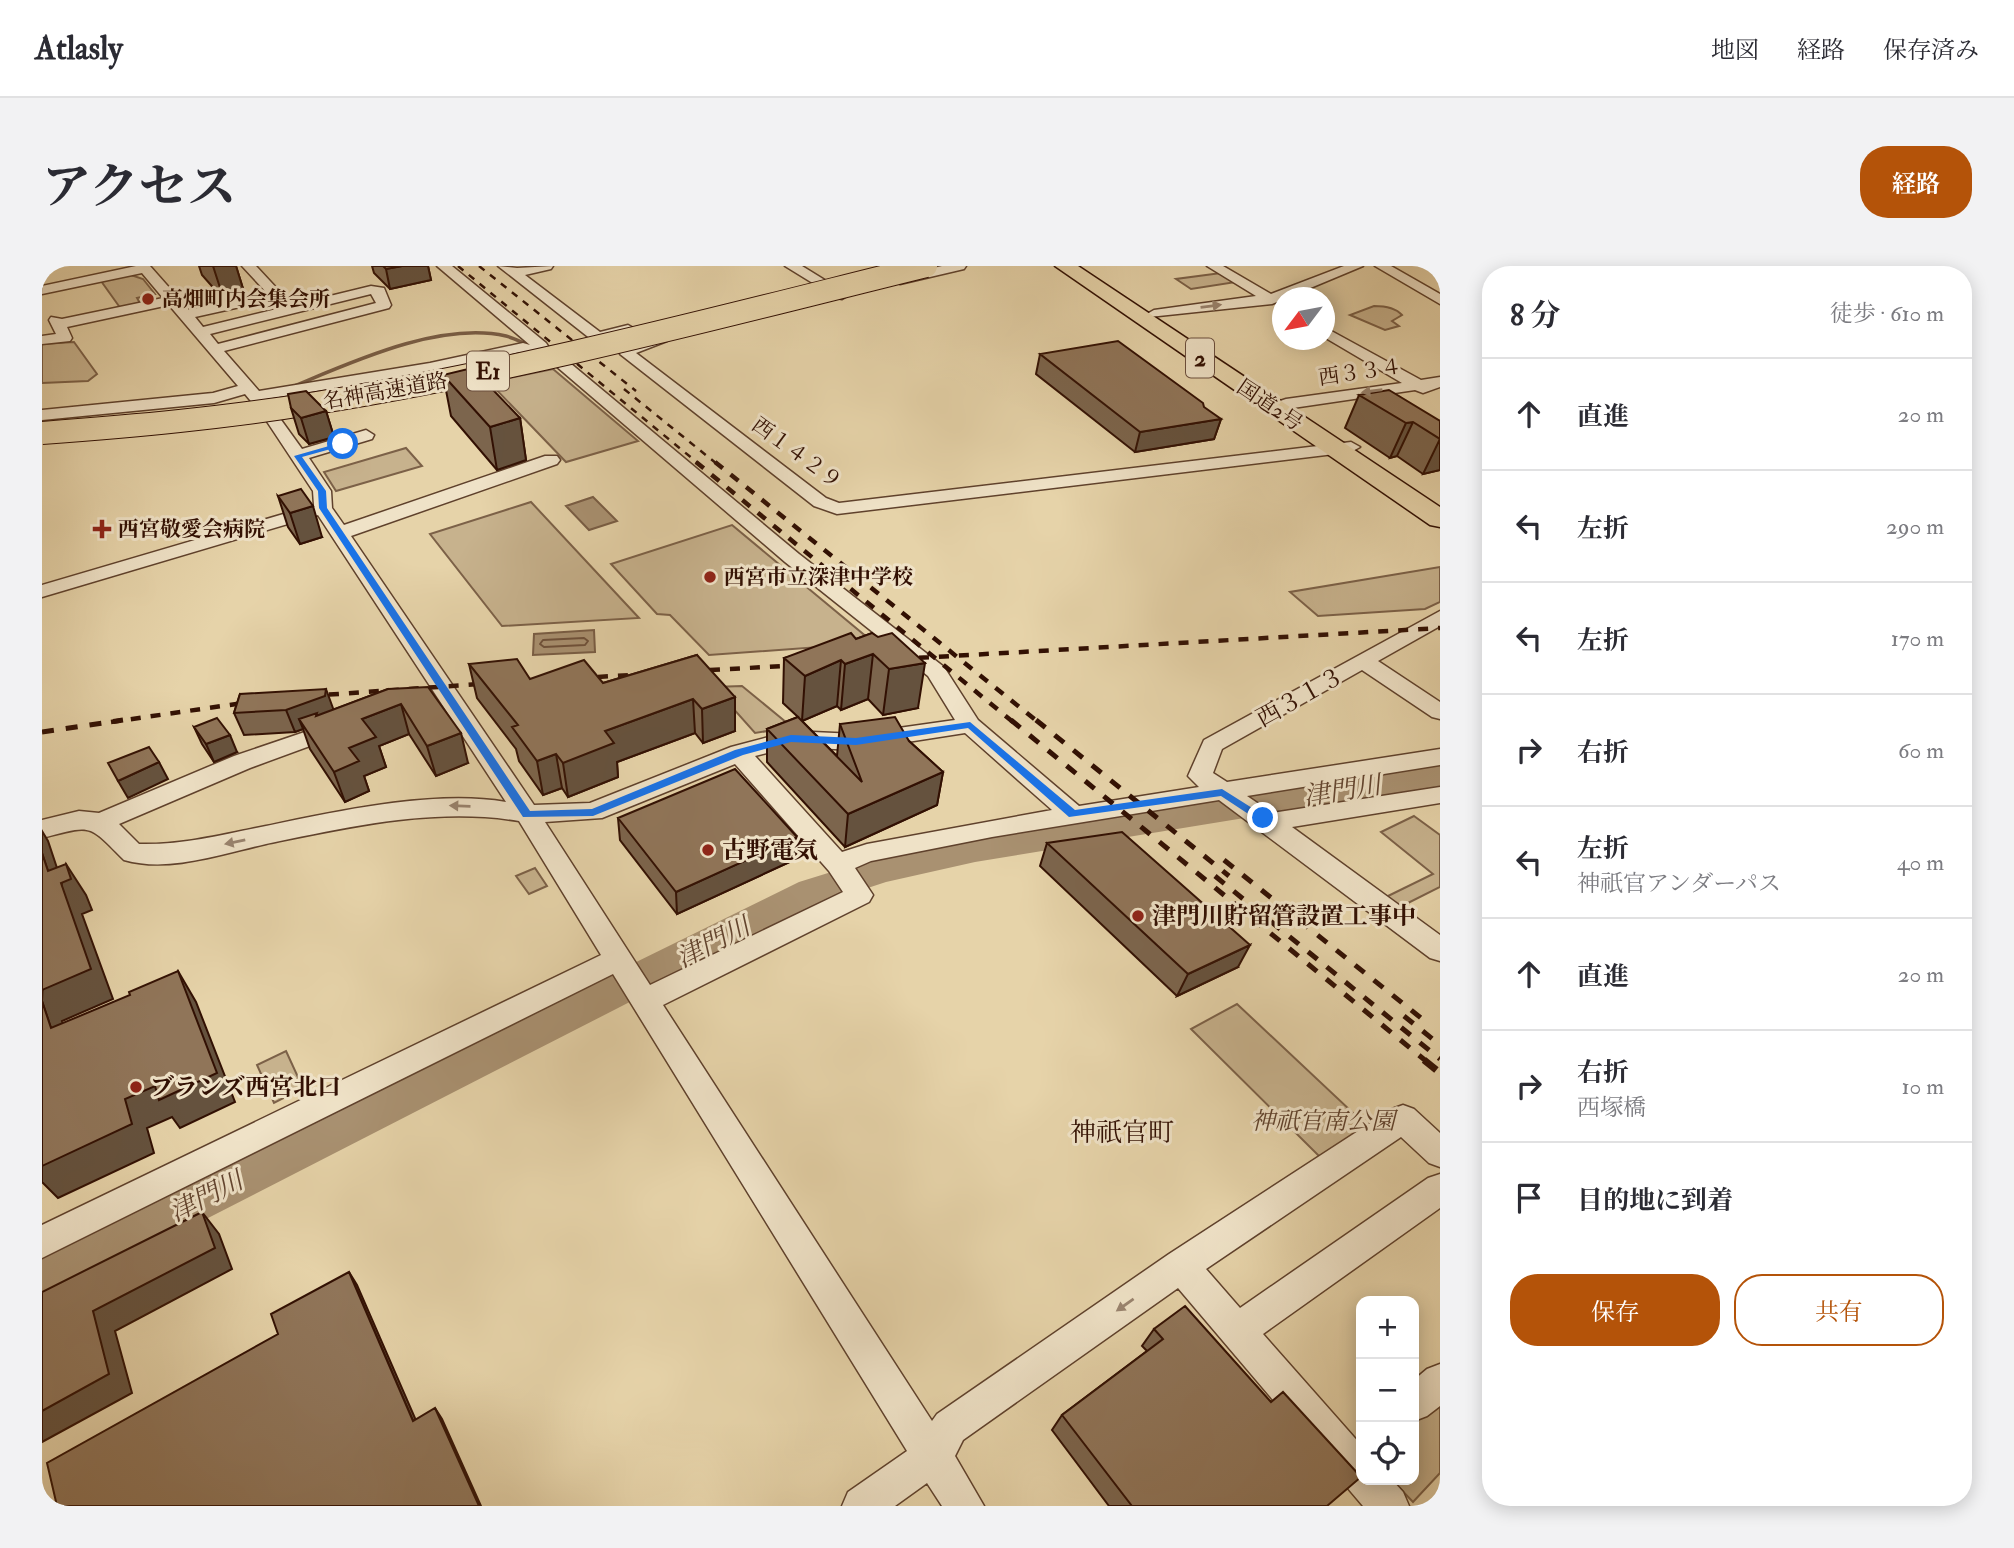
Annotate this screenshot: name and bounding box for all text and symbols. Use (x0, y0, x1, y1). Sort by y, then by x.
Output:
text: Atlasly (35, 28, 123, 69)
text: 地図 (1711, 35, 1759, 66)
text: 経路 (1797, 35, 1845, 66)
text: 保存済み (1883, 35, 1979, 66)
button: 経路 (1860, 146, 1972, 218)
text: アクセス (42, 157, 237, 218)
place label: 高畑町内会集会所 (162, 286, 330, 313)
north arrow (1272, 287, 1335, 350)
marker: 高畑町内会集会所 (140, 291, 156, 307)
text: 8 分 (1510, 297, 1560, 334)
text: 徒歩 · 610 m (1830, 299, 1944, 328)
one-way arrow (1200, 300, 1222, 311)
road number: 2 (1186, 338, 1214, 377)
road number: E1 (467, 352, 509, 390)
street label: 西３３４ (1317, 353, 1404, 392)
street label: 名神高速道路 (321, 367, 449, 416)
street label: 国道2号 (1232, 374, 1308, 437)
one-way arrow (1361, 386, 1383, 397)
icon: ahead (1510, 395, 1548, 433)
text: 20 m (1898, 400, 1944, 429)
text: 直進 (1577, 401, 1629, 433)
street label: 西１４２９ (746, 412, 847, 495)
route start (327, 428, 358, 459)
icon: left (1510, 507, 1548, 545)
text: 290 m (1886, 512, 1944, 541)
text: 左折 (1577, 513, 1629, 545)
place label: 西宮敬愛会病院 (118, 516, 265, 543)
marker: 西宮敬愛会病院 (92, 519, 112, 539)
place label: 西宮市立深津中学校 (724, 564, 913, 591)
marker: 西宮市立深津中学校 (702, 569, 718, 585)
icon: left (1510, 619, 1548, 657)
text: 170 m (1891, 624, 1944, 653)
text: 左折 (1577, 625, 1629, 657)
street label: 西３１３ (1251, 661, 1350, 734)
icon: right (1510, 731, 1548, 769)
text: 60 m (1898, 736, 1944, 765)
text: 右折 (1577, 737, 1629, 769)
water label: 津門川 (1301, 769, 1386, 813)
one-way arrow (448, 801, 470, 812)
route end (1247, 802, 1278, 833)
text: 左折 (1577, 833, 1629, 865)
place label: 古野電気 (722, 835, 818, 866)
one-way arrow (224, 836, 246, 847)
marker: 古野電気 (700, 842, 716, 858)
icon: left (1510, 843, 1548, 881)
text: 40 m (1897, 848, 1944, 877)
text: 神祇官アンダーパス (1577, 869, 1781, 898)
place label: 津門川貯留管設置工事中 (1152, 901, 1416, 932)
marker: 津門川貯留管設置工事中 (1130, 908, 1146, 924)
water label: 津門川 (671, 910, 758, 975)
icon: ahead (1510, 955, 1548, 993)
text: 20 m (1898, 960, 1944, 989)
text: 直進 (1577, 961, 1629, 993)
text: 右折 (1577, 1057, 1629, 1089)
icon: right (1510, 1067, 1548, 1105)
place label: ブランズ西宮北口 (150, 1072, 341, 1103)
text: 10 m (1901, 1072, 1944, 1101)
marker: ブランズ西宮北口 (128, 1079, 144, 1095)
text: 西塚橋 (1577, 1093, 1646, 1122)
park label: 神祇官南公園 (1251, 1106, 1399, 1137)
district label: 神祇官町 (1070, 1117, 1174, 1149)
water label: 津門川 (164, 1164, 251, 1229)
icon: arrive (1510, 1179, 1548, 1217)
text: 目的地に到着 (1577, 1185, 1733, 1217)
button: 保存 (1510, 1274, 1720, 1346)
button: 共有 (1734, 1274, 1944, 1346)
map controls (1356, 1296, 1419, 1485)
button: + (1356, 1296, 1419, 1359)
one-way arrow (1116, 1298, 1134, 1312)
button: − (1356, 1359, 1419, 1422)
button: locate (1356, 1422, 1419, 1485)

